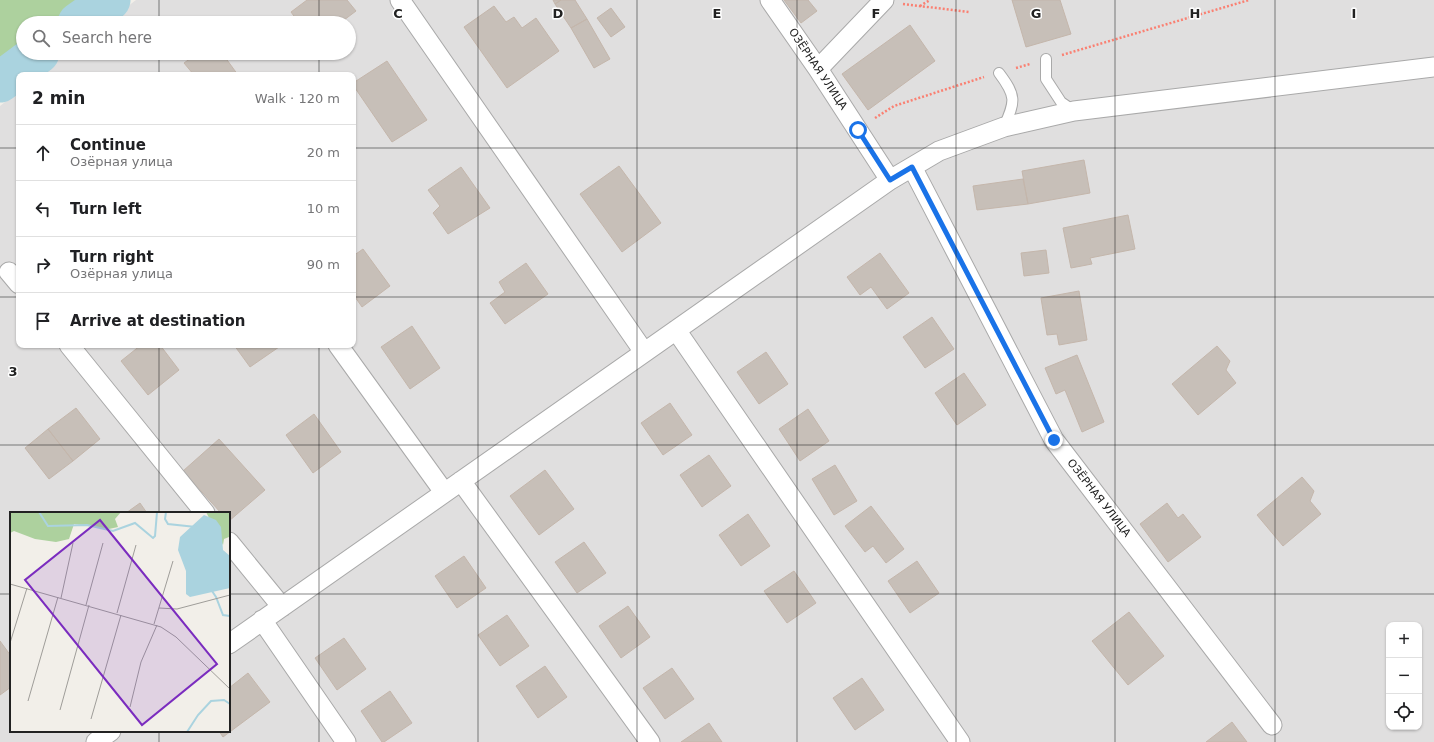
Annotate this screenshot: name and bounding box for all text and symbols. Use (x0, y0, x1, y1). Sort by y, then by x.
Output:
text: C (393, 6, 403, 21)
text: D (553, 6, 564, 21)
text: E (713, 6, 721, 21)
text: F (872, 6, 880, 21)
text: G (1031, 6, 1041, 21)
text: H (1190, 6, 1200, 21)
text: I (1352, 6, 1356, 21)
search box (16, 16, 356, 60)
street label: ОЗЁРНАЯ УЛИЦА (786, 26, 850, 113)
icon: search (30, 27, 52, 49)
text: Search here (62, 29, 152, 47)
text: 2 min (32, 88, 85, 108)
text: Walk · 120 m (255, 91, 340, 106)
route start (849, 121, 867, 139)
text: Continue (70, 136, 146, 154)
icon: ahead (32, 142, 54, 164)
text: 20 m (307, 145, 340, 160)
text: Озёрная улица (70, 154, 173, 169)
icon: left (32, 198, 54, 220)
text: Turn left (70, 200, 142, 218)
text: 10 m (307, 201, 340, 216)
text: Turn right (70, 248, 154, 266)
icon: right (32, 254, 54, 276)
text: 90 m (307, 257, 340, 272)
text: Озёрная улица (70, 266, 173, 281)
icon: arrive (32, 310, 54, 332)
text: Arrive at destination (70, 312, 245, 330)
text: 3 (8, 364, 18, 379)
route end (1045, 431, 1063, 449)
street label: ОЗЁРНАЯ УЛИЦА (1064, 456, 1134, 540)
inset map (10, 512, 230, 732)
map controls (1386, 622, 1422, 730)
button: + (1386, 622, 1422, 658)
button: − (1386, 658, 1422, 694)
button: locate (1386, 694, 1422, 730)

